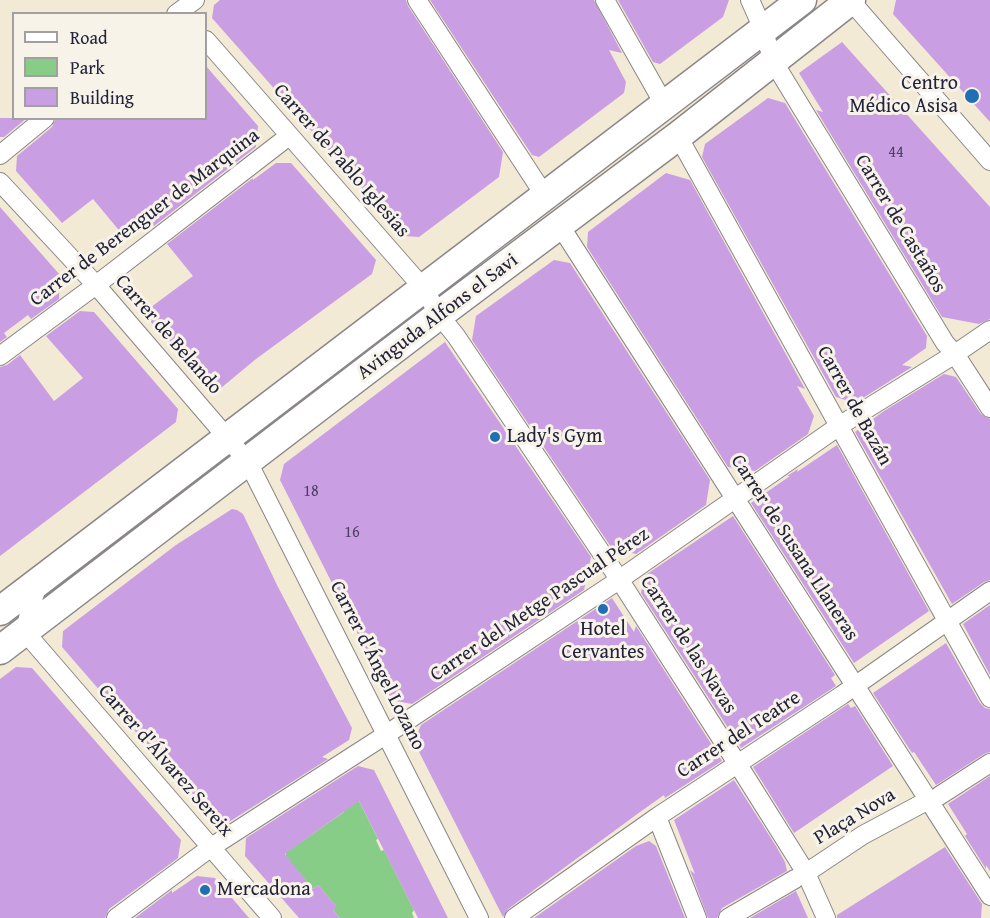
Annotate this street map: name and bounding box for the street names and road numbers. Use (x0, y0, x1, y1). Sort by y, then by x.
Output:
street label: Carrer de Pablo Iglesias (268, 79, 414, 243)
street label: Carrer de Berenguer de Marquina (26, 124, 264, 312)
street label: Carrer de Castaños (849, 150, 951, 298)
street label: Avinguda Alfons el Savi (353, 249, 523, 385)
street label: Carrer de Belando (109, 270, 227, 400)
street label: Carrer de Bazán (811, 342, 897, 470)
street label: Carrer de Susana Llaneras (725, 450, 863, 646)
street label: Carrer del Metge Pascual Pérez (426, 523, 654, 687)
street label: Carrer de las Navas (634, 572, 742, 718)
street label: Carrer d'Ángel Lozano (324, 577, 430, 755)
street label: Carrer d'Álvarez Sereix (92, 680, 238, 842)
street label: Carrer del Teatre (673, 686, 805, 784)
street label: Plaça Nova (810, 783, 900, 851)

